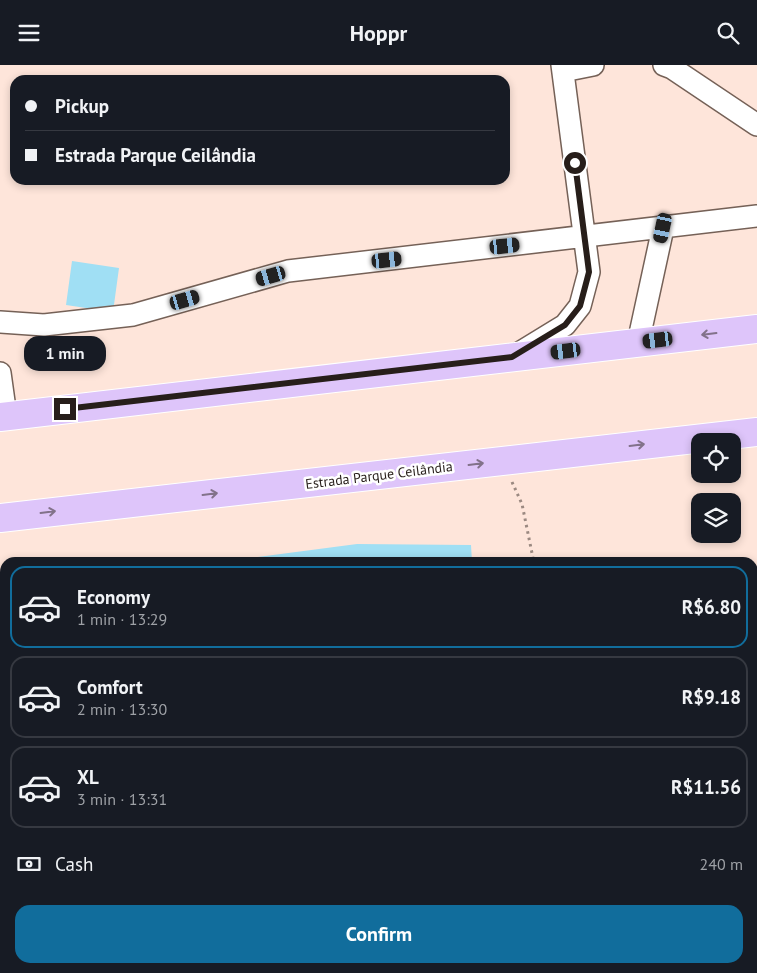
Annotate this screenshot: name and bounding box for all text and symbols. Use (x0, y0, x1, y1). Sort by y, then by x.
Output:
icon: menu (15, 19, 43, 47)
text: Hoppr (350, 19, 407, 47)
icon: search (714, 19, 742, 47)
text: Pickup (55, 94, 109, 118)
text: Estrada Parque Ceilândia (55, 143, 256, 167)
route start (564, 152, 586, 174)
car (652, 212, 673, 244)
car (489, 237, 520, 255)
car (371, 251, 402, 269)
car (254, 265, 287, 287)
car (168, 289, 201, 311)
one-way arrow (701, 329, 717, 339)
car (642, 331, 673, 349)
callout: 1 min (24, 337, 106, 371)
car (550, 342, 581, 360)
text: 1 min (45, 343, 85, 363)
route end (54, 398, 76, 420)
map controls (691, 433, 741, 543)
button: locate (691, 433, 741, 483)
one-way arrow (629, 440, 645, 450)
street label: Estrada Parque Ceilândia (304, 457, 454, 493)
one-way arrow (467, 459, 483, 469)
one-way arrow (202, 489, 218, 499)
button: layers (691, 493, 741, 543)
one-way arrow (40, 507, 56, 517)
icon: car (17, 585, 62, 630)
text: Economy (77, 585, 150, 609)
text: R$6.80 (682, 595, 741, 619)
text: 1 min · 13:29 (77, 609, 167, 629)
icon: car (17, 675, 62, 720)
text: Comfort (77, 675, 143, 699)
text: R$9.18 (682, 685, 741, 709)
text: 2 min · 13:30 (77, 699, 167, 719)
icon: car (17, 765, 62, 810)
text: XL (77, 765, 99, 789)
text: R$11.56 (671, 775, 741, 799)
text: 3 min · 13:31 (77, 789, 167, 809)
icon: cash (15, 850, 43, 878)
text: Cash (55, 852, 93, 876)
text: 240 m (700, 854, 743, 874)
button: Confirm (15, 905, 743, 963)

